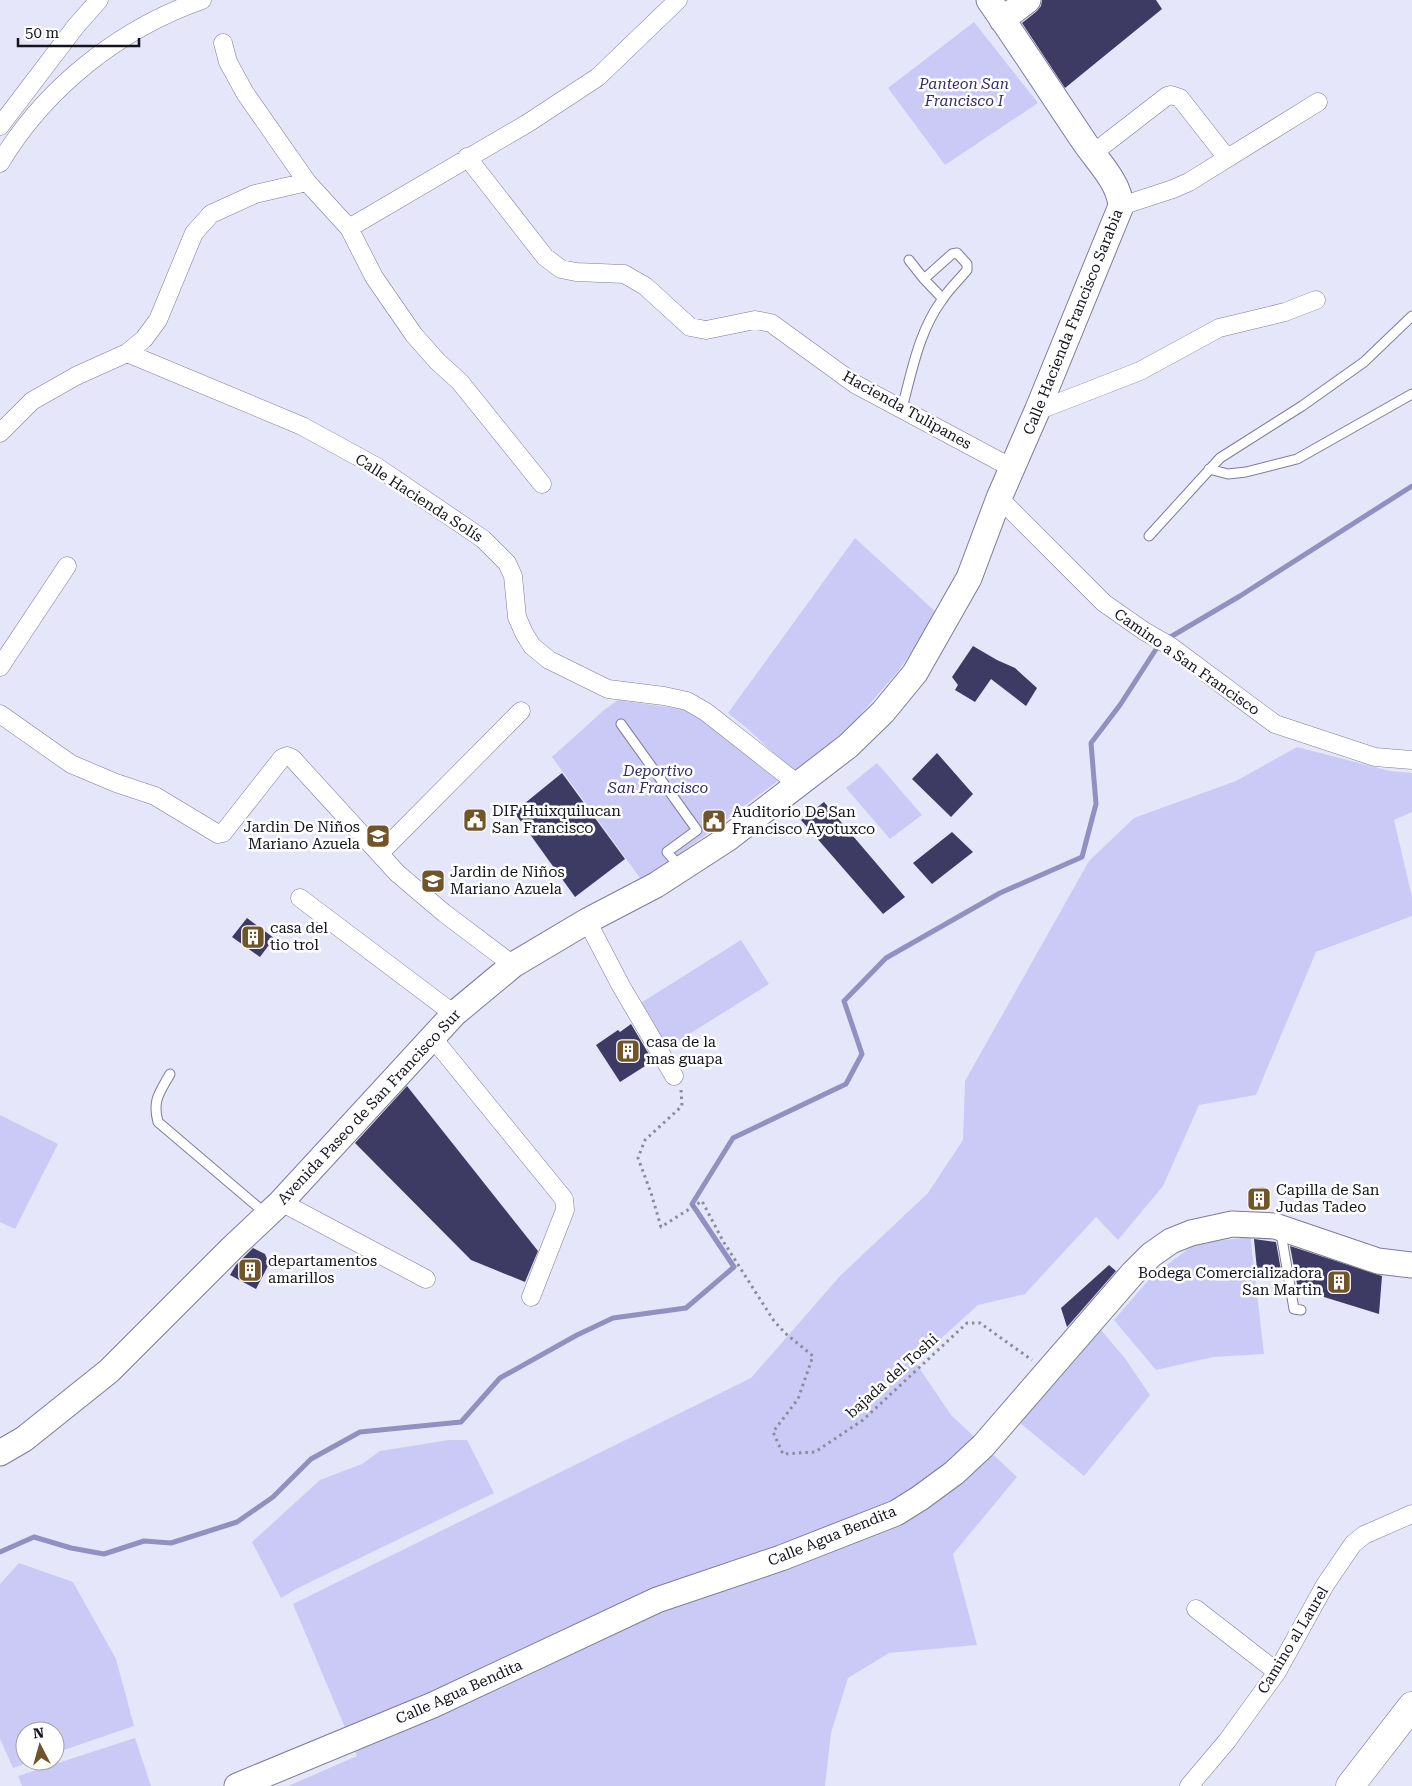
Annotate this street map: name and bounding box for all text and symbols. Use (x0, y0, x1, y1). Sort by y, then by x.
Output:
scale bar (18, 15, 139, 47)
text: 50 m (25, 24, 60, 42)
park label: Panteon San Francisco I (918, 75, 1009, 110)
street label: Calle Hacienda Francisco Sarabia (1019, 207, 1127, 437)
street label: Hacienda Tulipanes (839, 367, 975, 453)
street label: Calle Hacienda Solís (352, 450, 486, 546)
street label: Camino a San Francisco (1111, 605, 1263, 719)
park label: Deportivo San Francisco (607, 762, 709, 797)
place label: DIF Huixquilucan San Francisco (492, 802, 621, 837)
place label: Auditorio De San Francisco Ayotuxco (732, 803, 875, 838)
public building icon: DIF Huixquilucan San Francisco (462, 807, 488, 833)
public building icon: Auditorio De San Francisco Ayotuxco (701, 808, 727, 834)
place label: Jardin De Niños Mariano Azuela (243, 818, 360, 853)
school or university icon: Jardin De Niños Mariano Azuela (365, 823, 391, 849)
place label: Jardin de Niños Mariano Azuela (450, 863, 565, 898)
school or university icon: Jardin de Niños Mariano Azuela (420, 868, 446, 894)
place label: casa del tio trol (270, 919, 328, 954)
building icon: casa del tio trol (240, 924, 266, 950)
street label: Avenida Paseo de San Francisco Sur (274, 1006, 464, 1208)
place label: casa de la mas guapa (646, 1033, 723, 1068)
building icon: casa de la mas guapa (615, 1038, 641, 1064)
place label: Capilla de San Judas Tadeo (1276, 1181, 1380, 1216)
building icon: Capilla de San Judas Tadeo (1246, 1186, 1272, 1212)
place label: departamentos amarillos (268, 1252, 377, 1287)
building icon: departamentos amarillos (237, 1257, 263, 1283)
place label: Bodega Comercializadora San Martin (1138, 1264, 1322, 1299)
building icon: Bodega Comercializadora San Martin (1326, 1269, 1352, 1295)
street label: bajada del Toshi (842, 1330, 942, 1422)
street label: Calle Agua Bendita (765, 1502, 899, 1570)
street label: Camino al Laurel (1254, 1583, 1332, 1697)
street label: Calle Agua Bendita (393, 1656, 525, 1728)
north arrow (15, 1721, 65, 1771)
text: N (32, 1725, 45, 1742)

